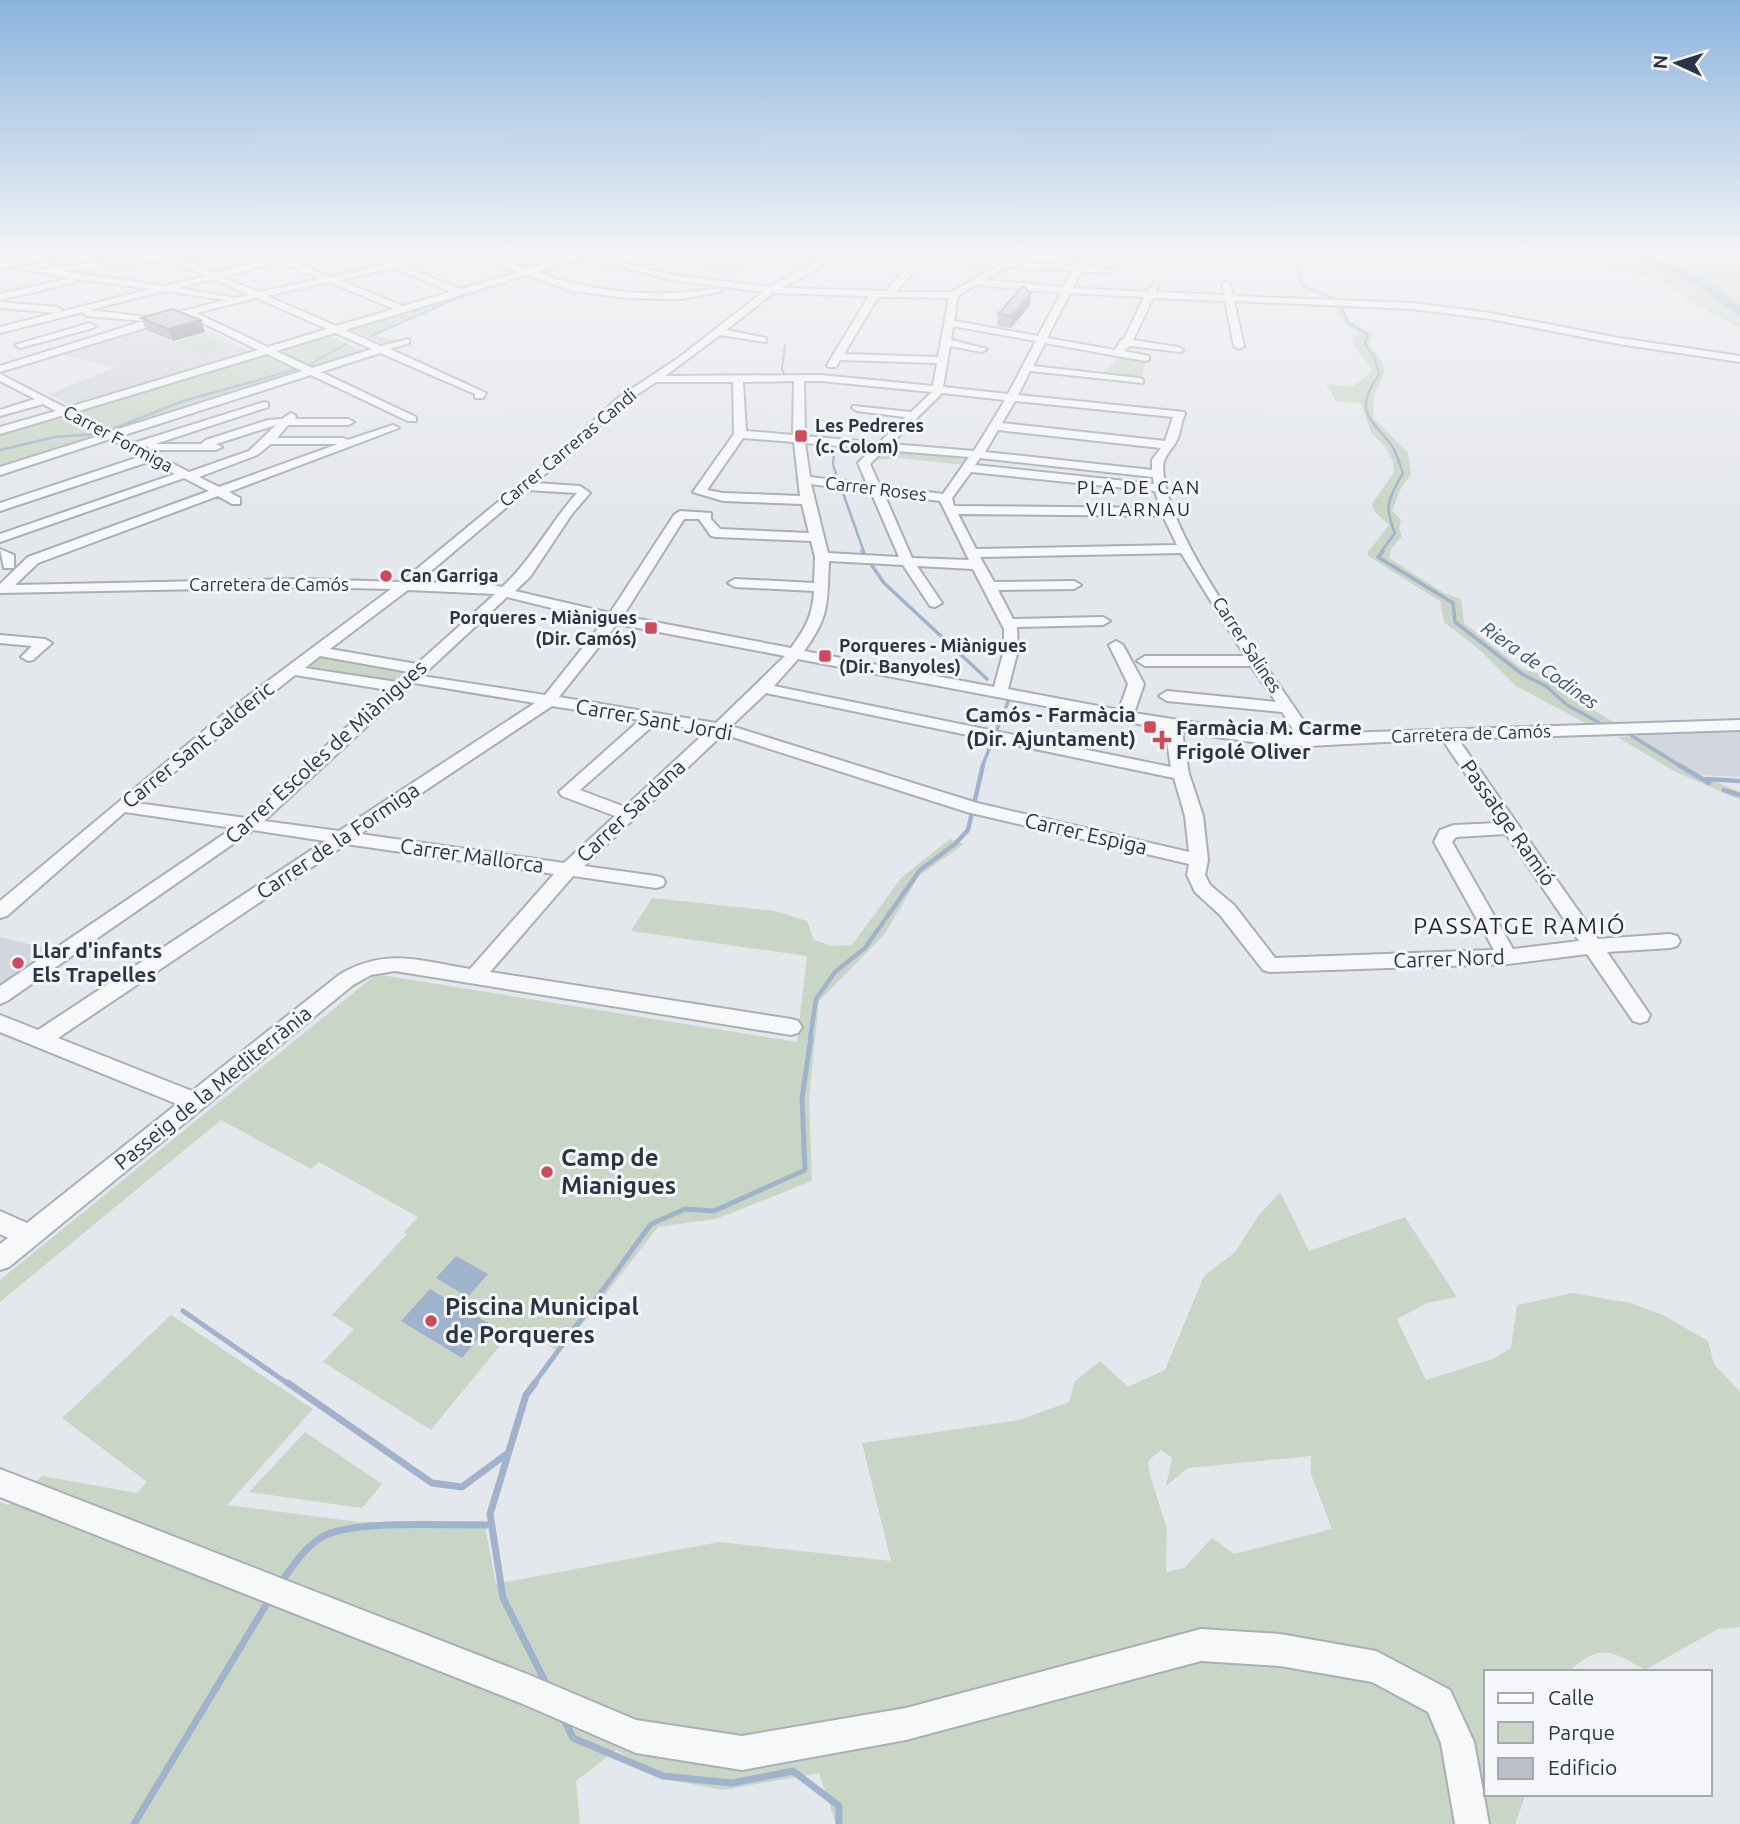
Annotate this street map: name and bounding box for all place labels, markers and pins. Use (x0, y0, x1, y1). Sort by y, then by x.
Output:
place label: Les Pedreres (c. Colom) (815, 415, 924, 457)
marker: Les Pedreres (c. Colom) (793, 428, 809, 444)
place label: Can Garriga (400, 565, 499, 585)
marker: Can Garriga (378, 568, 394, 584)
place label: Porqueres - Miànigues (Dir. Camós) (449, 607, 637, 649)
marker: Porqueres - Miànigues (Dir. Camós) (643, 620, 659, 636)
place label: Porqueres - Miànigues (Dir. Banyoles) (839, 635, 1027, 677)
marker: Porqueres - Miànigues (Dir. Banyoles) (817, 648, 833, 664)
place label: Camós - Farmàcia (Dir. Ajuntament) (965, 702, 1136, 750)
place label: Farmàcia M. Carme Frigolé Oliver (1176, 715, 1362, 763)
marker: Camós - Farmàcia (Dir. Ajuntament) (1142, 719, 1158, 735)
marker: Farmàcia M. Carme Frigolé Oliver (1154, 732, 1170, 748)
place label: Llar d'infants Els Trapelles (32, 938, 162, 986)
marker: Llar d'infants Els Trapelles (10, 955, 26, 971)
place label: Camp de Mianigues (561, 1144, 676, 1199)
marker: Camp de Mianigues (539, 1164, 555, 1180)
place label: Piscina Municipal de Porqueres (445, 1293, 639, 1348)
marker: Piscina Municipal de Porqueres (423, 1313, 439, 1329)

